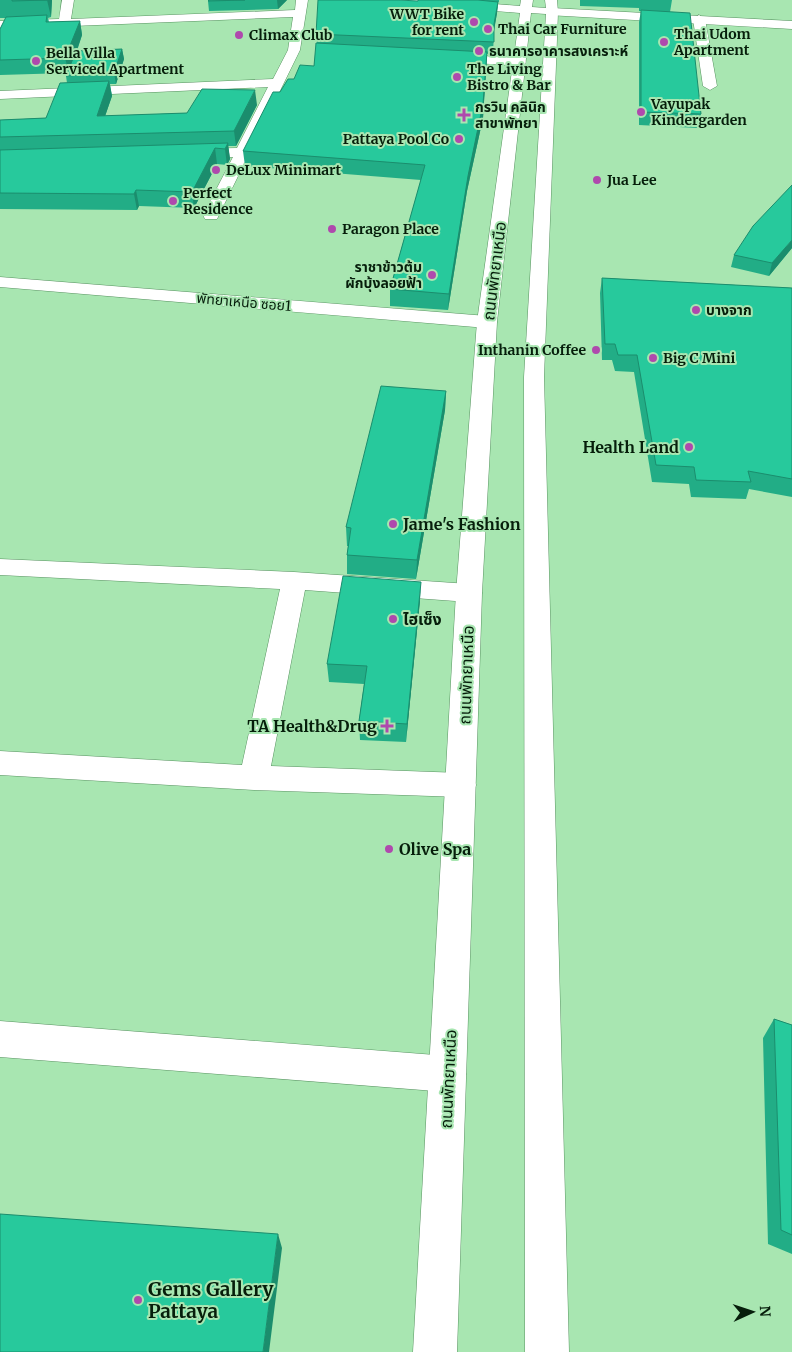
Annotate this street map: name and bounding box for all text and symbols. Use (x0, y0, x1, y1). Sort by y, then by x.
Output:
place label: WWT Bike for rent (389, 5, 464, 39)
marker: WWT Bike for rent (468, 16, 480, 28)
place label: Thai Car Furniture (498, 20, 627, 38)
marker: Thai Car Furniture (482, 23, 494, 35)
place label: Thai Udom Apartment (673, 25, 751, 59)
place label: Climax Club (249, 26, 333, 44)
marker: Climax Club (233, 29, 245, 41)
marker: Thai Udom Apartment (658, 36, 670, 48)
place label: ธนาคารอาคารสงเคราะห์ (489, 42, 628, 60)
place label: Bella Villa Serviced Apartment (46, 44, 184, 78)
marker: ธนาคารอาคารสงเคราะห์ (473, 45, 485, 57)
marker: Bella Villa Serviced Apartment (30, 55, 42, 67)
place label: The Living Bistro & Bar (467, 60, 551, 94)
marker: The Living Bistro & Bar (451, 71, 463, 83)
place label: Vayupak Kindergarden (650, 95, 747, 129)
place label: กรวิน คลินิก สาขาพัทยา (475, 98, 546, 132)
marker: Vayupak Kindergarden (635, 106, 647, 118)
marker: กรวิน คลินิก สาขาพัทยา (457, 108, 471, 122)
place label: Pattaya Pool Co (343, 130, 449, 148)
marker: Pattaya Pool Co (453, 133, 465, 145)
place label: DeLux Minimart (226, 161, 342, 179)
marker: DeLux Minimart (210, 164, 222, 176)
place label: Jua Lee (606, 171, 657, 189)
marker: Jua Lee (591, 174, 603, 186)
place label: Perfect Residence (183, 184, 253, 218)
marker: Perfect Residence (167, 195, 179, 207)
place label: Paragon Place (342, 220, 439, 238)
street label: ถนนพัทยาเหนือ (478, 221, 510, 321)
marker: Paragon Place (326, 223, 338, 235)
place label: ราชาข้าวต้ม ผักบุ้งลอยฟ้า (345, 258, 422, 292)
marker: ราชาข้าวต้ม ผักบุ้งลอยฟ้า (426, 269, 438, 281)
street label: พัทยาเหนือ ซอย1 (196, 289, 292, 315)
place label: บางจาก (706, 301, 752, 319)
marker: บางจาก (690, 304, 702, 316)
place label: Inthanin Coffee (478, 341, 586, 359)
marker: Inthanin Coffee (590, 344, 602, 356)
place label: Big C Mini (663, 349, 735, 367)
marker: Big C Mini (647, 352, 659, 364)
place label: Health Land (582, 437, 679, 457)
marker: Health Land (683, 441, 695, 453)
place label: Jame's Fashion (402, 514, 521, 534)
marker: Jame's Fashion (387, 518, 399, 530)
place label: ไฮเซ็ง (403, 609, 442, 629)
marker: ไฮเซ็ง (387, 613, 399, 625)
street label: ถนนพัทยาเหนือ (454, 625, 478, 725)
place label: TA Health&Drug (247, 716, 377, 736)
marker: TA Health&Drug (381, 720, 393, 732)
place label: Olive Spa (399, 839, 471, 859)
marker: Olive Spa (383, 843, 395, 855)
street label: ถนนพัทยาเหนือ (435, 1029, 461, 1129)
place label: Gems Gallery Pattaya (148, 1277, 274, 1323)
north arrow (727, 1287, 777, 1337)
marker: Gems Gallery Pattaya (132, 1294, 144, 1306)
text: N (756, 1305, 774, 1317)

